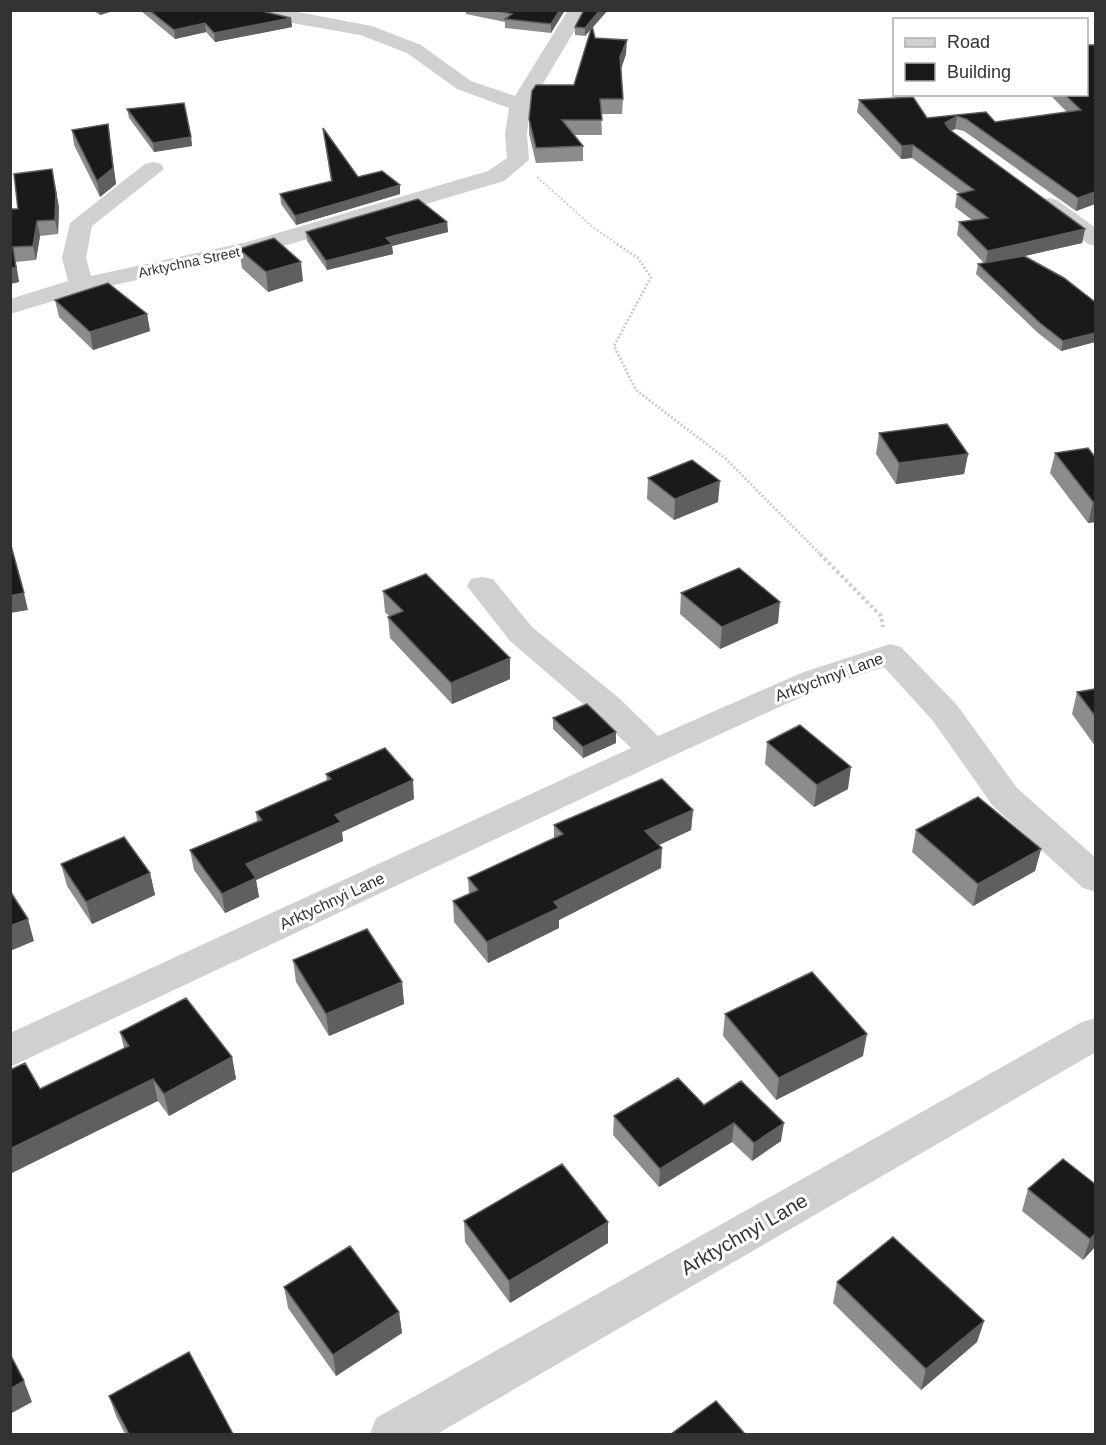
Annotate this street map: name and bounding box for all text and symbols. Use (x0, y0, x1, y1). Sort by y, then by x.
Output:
legend (893, 18, 1088, 96)
text: Road (947, 32, 990, 52)
text: Building (947, 62, 1011, 82)
street label: Arktychna Street (137, 243, 241, 281)
street label: Arktychnyi Lane (773, 650, 885, 704)
street label: Arktychnyi Lane (277, 869, 387, 933)
street label: Arktychnyi Lane (677, 1189, 811, 1279)

